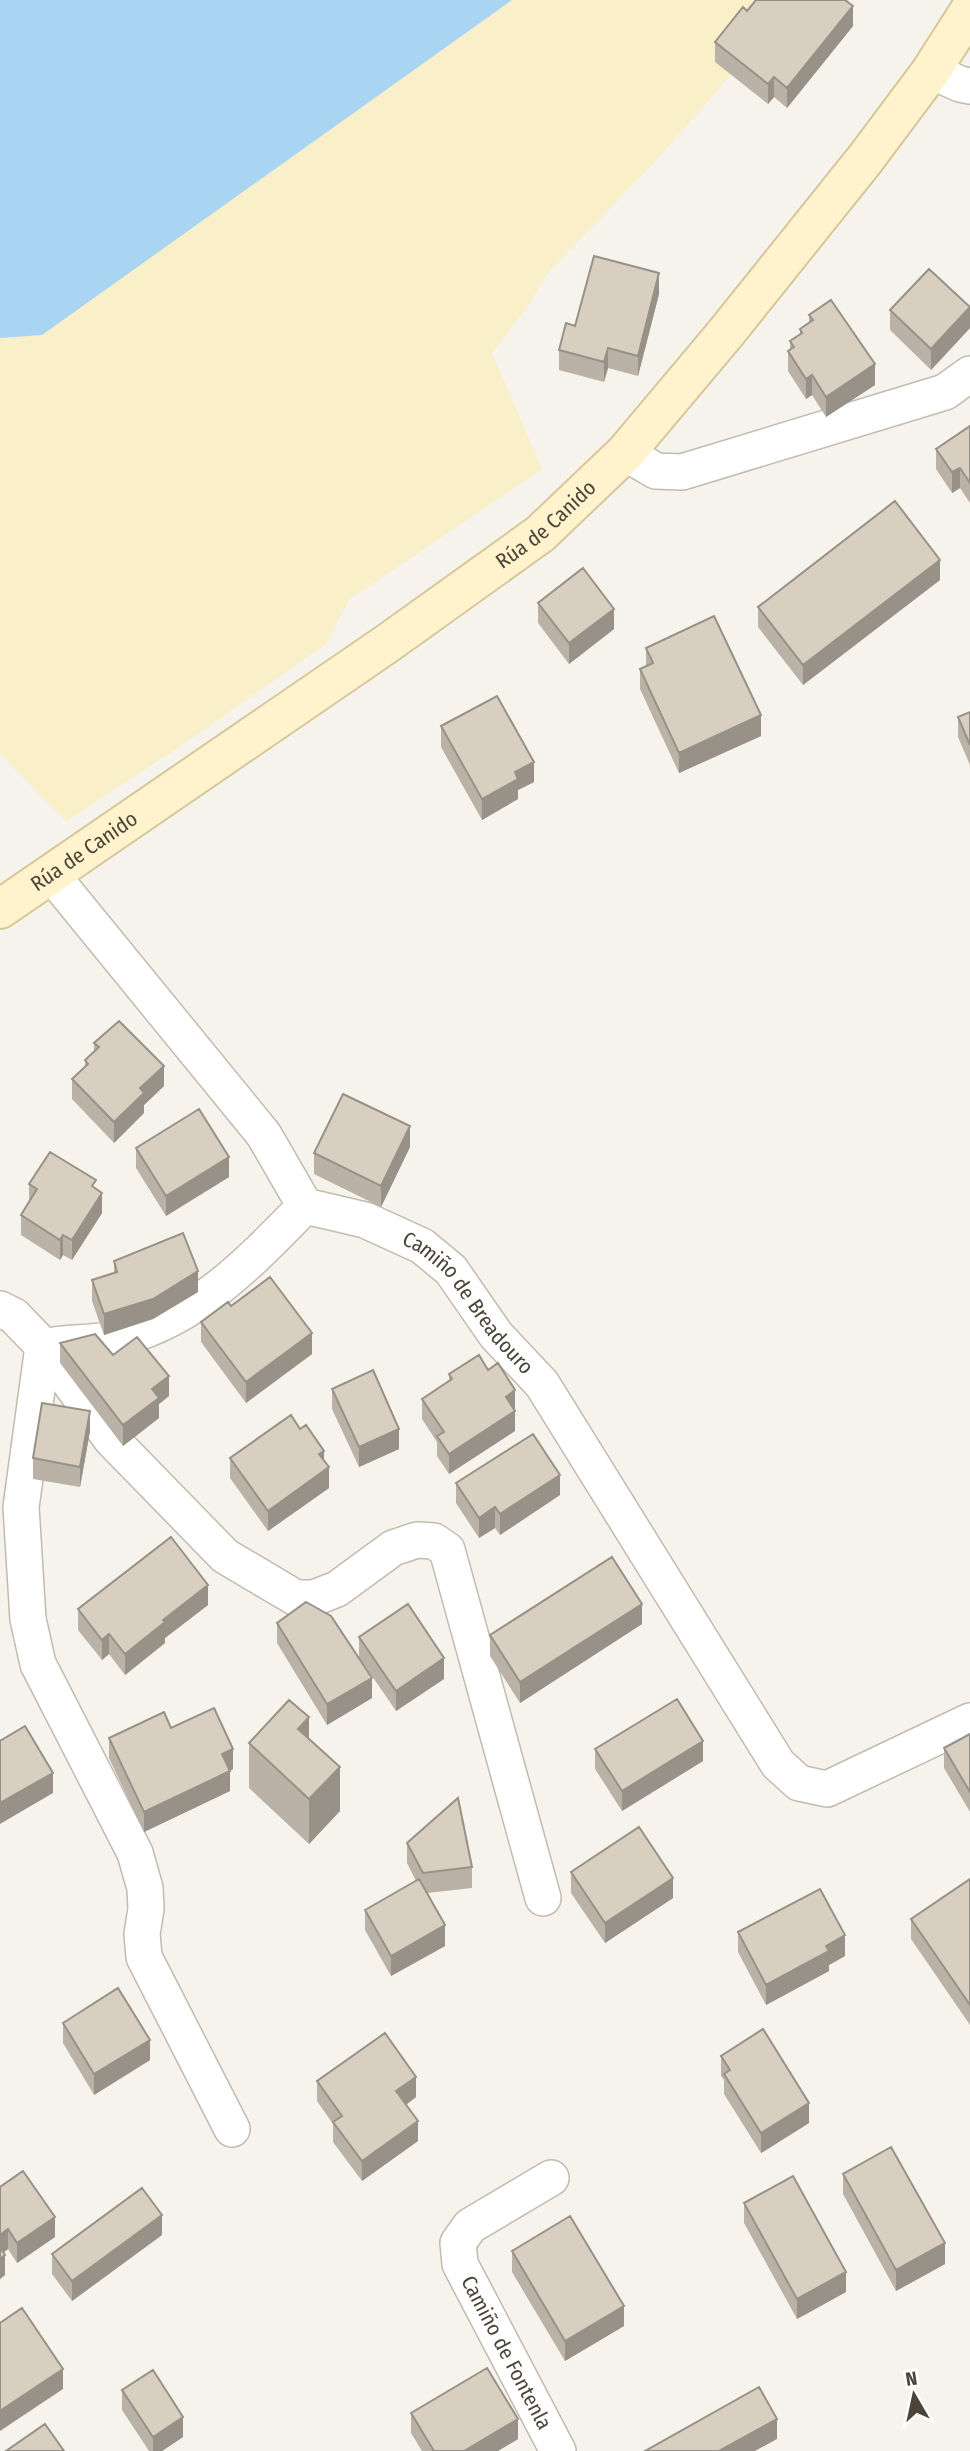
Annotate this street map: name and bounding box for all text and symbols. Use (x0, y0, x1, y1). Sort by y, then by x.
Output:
street label: Rúa de Canido (491, 475, 601, 574)
street label: Rúa de Canido (26, 806, 142, 897)
street label: Camiño de Breadouro (398, 1226, 539, 1380)
street label: Camiño de Fontenla (455, 2271, 557, 2434)
north arrow (879, 2360, 949, 2430)
text: N (904, 2366, 919, 2391)

